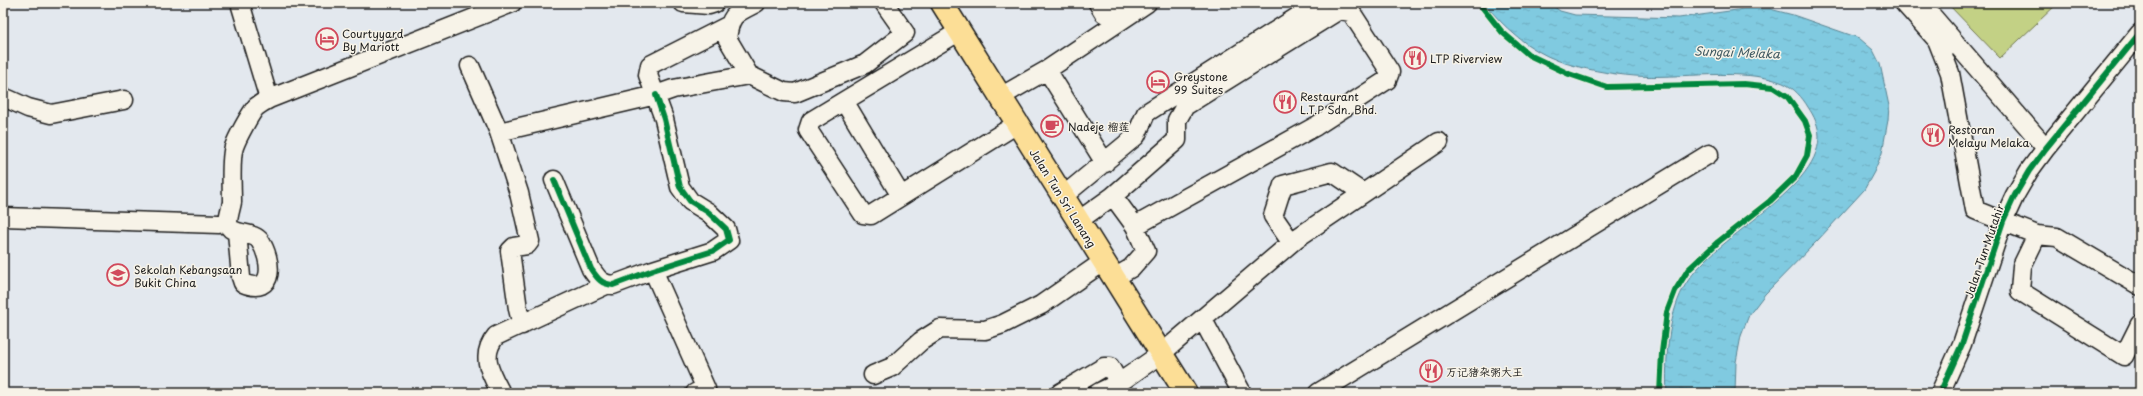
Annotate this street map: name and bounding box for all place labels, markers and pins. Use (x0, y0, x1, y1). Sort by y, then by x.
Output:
place label: Courtyyard By Mariott (342, 25, 404, 55)
hotel icon: Courtyyard By Mariott (314, 26, 340, 52)
restaurant icon: LTP Riverview (1402, 45, 1428, 71)
place label: LTP Riverview (1430, 50, 1503, 67)
place label: Greystone 99 Suites (1174, 68, 1228, 98)
hotel icon: Greystone 99 Suites (1145, 69, 1171, 95)
place label: Restaurant L.T.P Sdn. Bhd. (1300, 88, 1377, 118)
restaurant icon: Restaurant L.T.P Sdn. Bhd. (1272, 89, 1298, 115)
cafe icon: Nadeje 榴莲 (1039, 113, 1065, 139)
place label: Nadeje 榴莲 (1068, 118, 1129, 135)
place label: Restoran Melayu Melaka (1948, 121, 2030, 151)
restaurant icon: Restoran Melayu Melaka (1920, 122, 1946, 148)
place label: Sekolah Kebangsaan Bukit China (134, 261, 242, 291)
school or university icon: Sekolah Kebangsaan Bukit China (105, 262, 131, 288)
restaurant icon: 万记猪杂粥大王 (1418, 358, 1444, 384)
place label: 万记猪杂粥大王 (1446, 363, 1523, 380)

